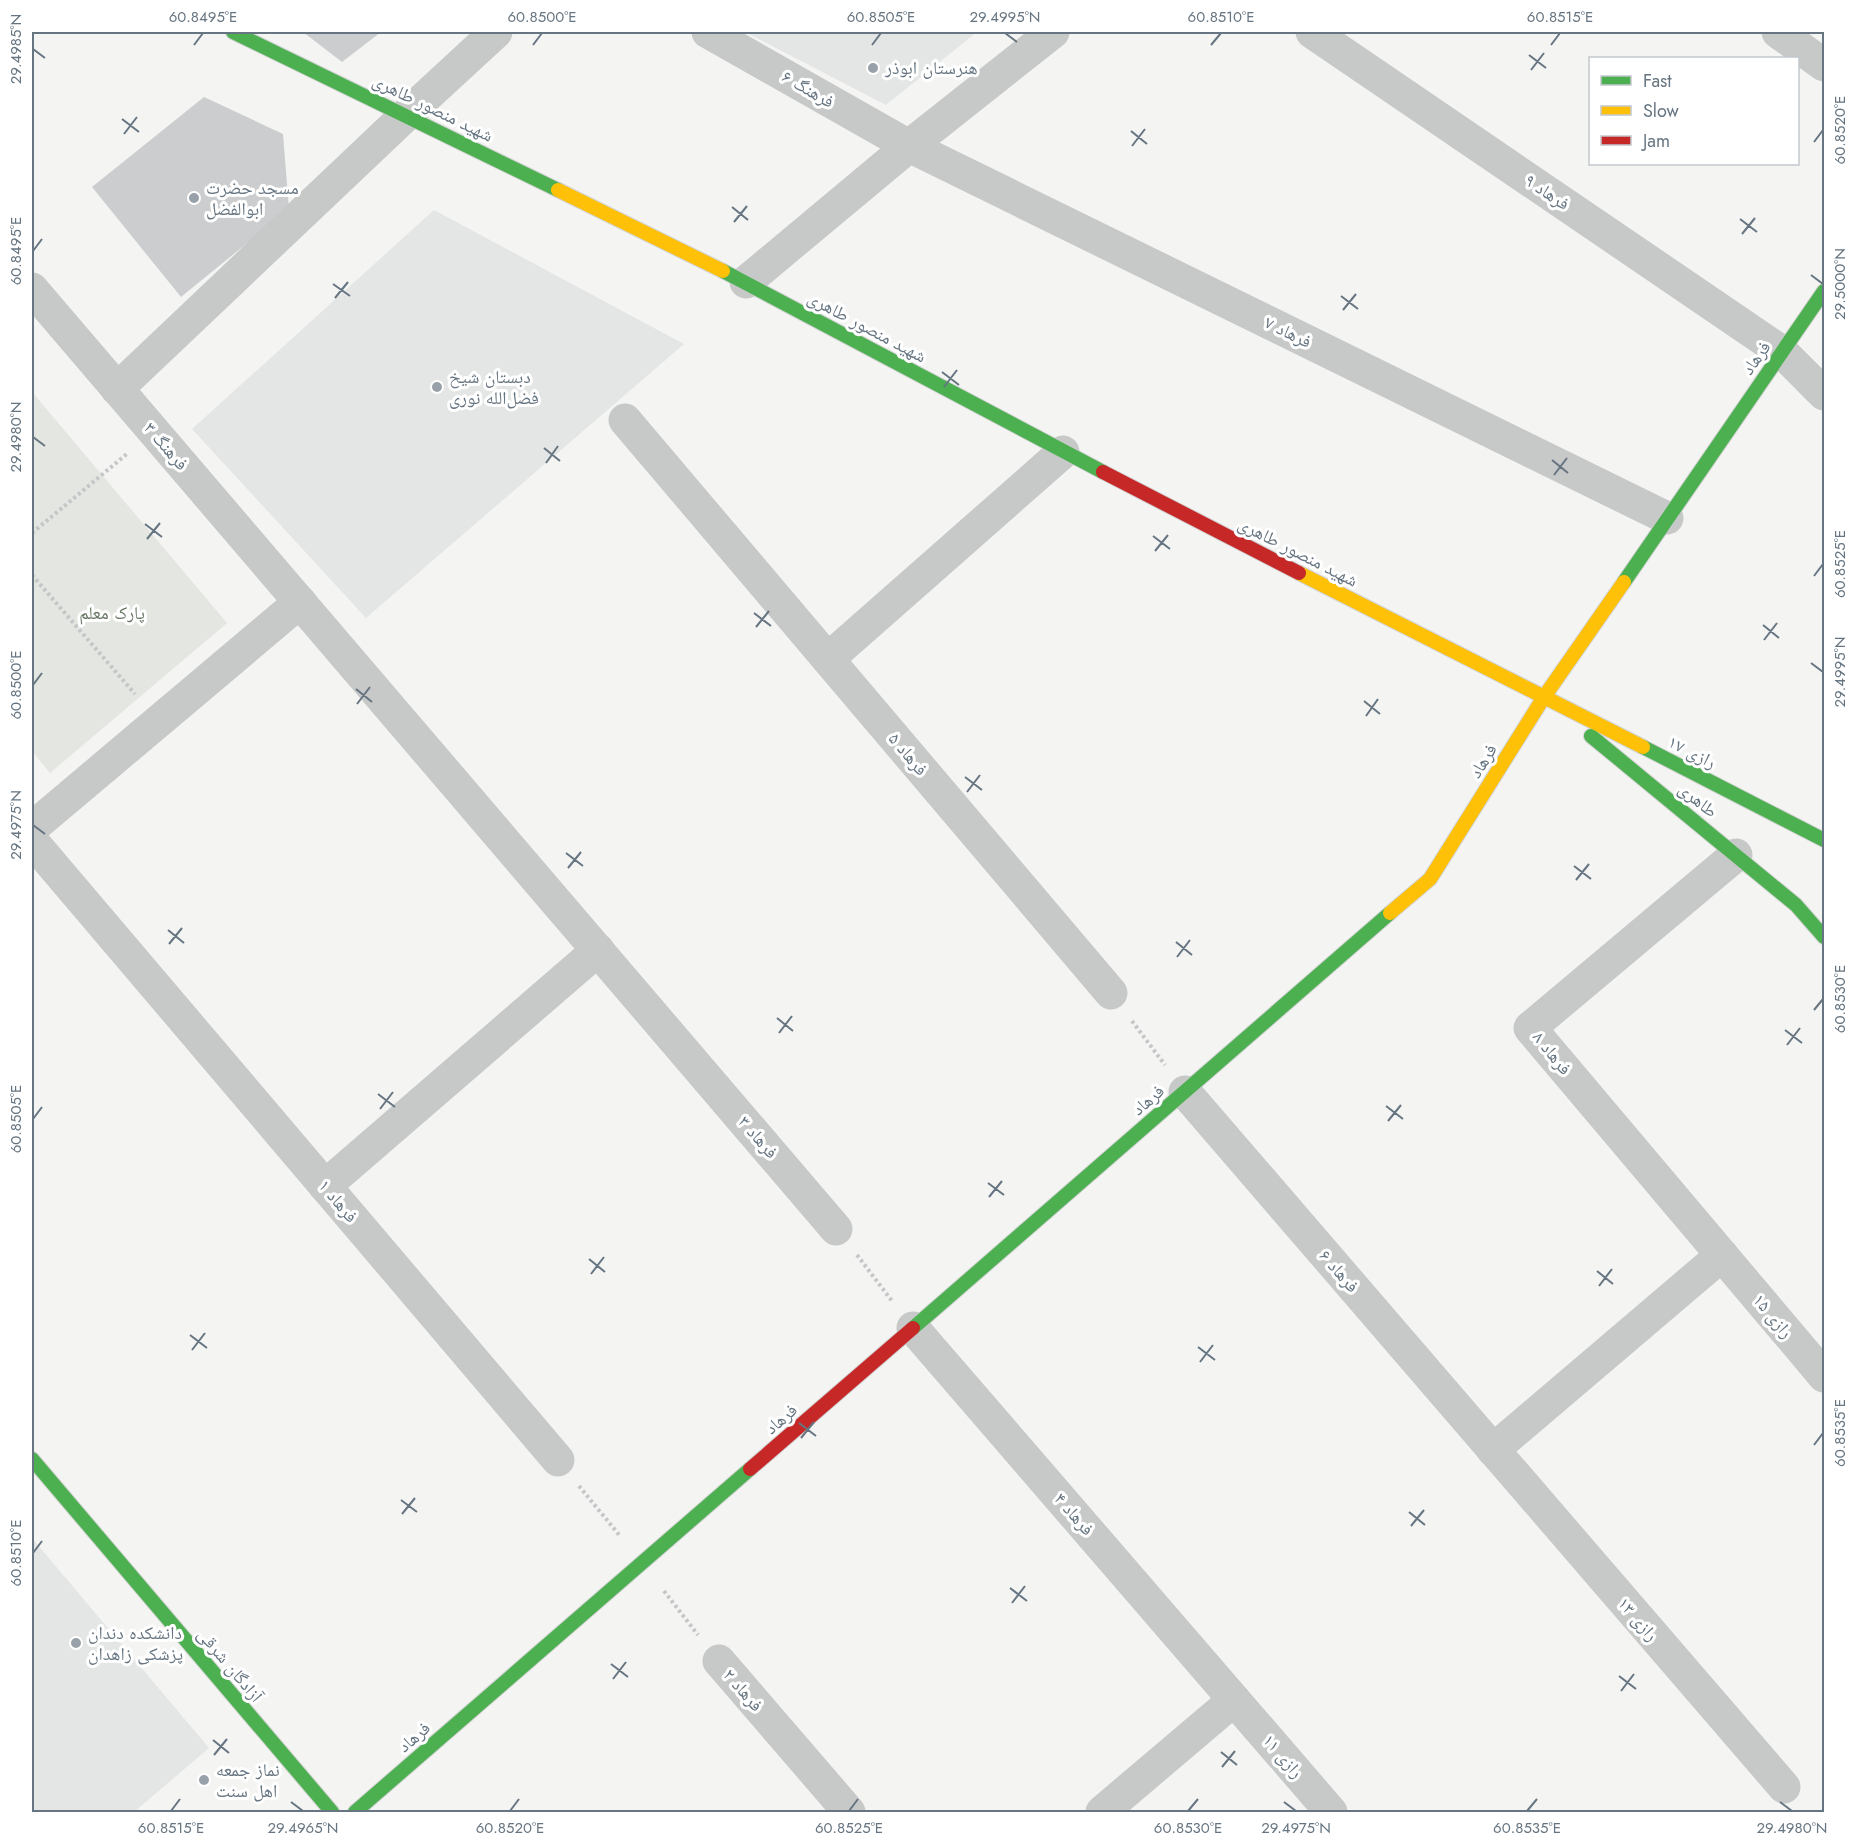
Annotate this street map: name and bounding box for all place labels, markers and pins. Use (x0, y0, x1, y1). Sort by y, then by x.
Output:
place label: هنرستان ابوذر (884, 55, 978, 81)
marker: هنرستان ابوذر (866, 61, 880, 75)
place label: مسجد حضرت ابوالفضل (206, 175, 299, 222)
marker: مسجد حضرت ابوالفضل (187, 191, 201, 205)
place label: دبستان شیخ فضل‌الله نوری (449, 364, 539, 411)
marker: دبستان شیخ فضل‌الله نوری (430, 380, 444, 394)
place label: دانشکده دندان پزشکی زاهدان (88, 1620, 183, 1667)
marker: دانشکده دندان پزشکی زاهدان (69, 1636, 83, 1650)
place label: نماز جمعه اهل سنت (216, 1757, 280, 1804)
marker: نماز جمعه اهل سنت (197, 1773, 211, 1787)

